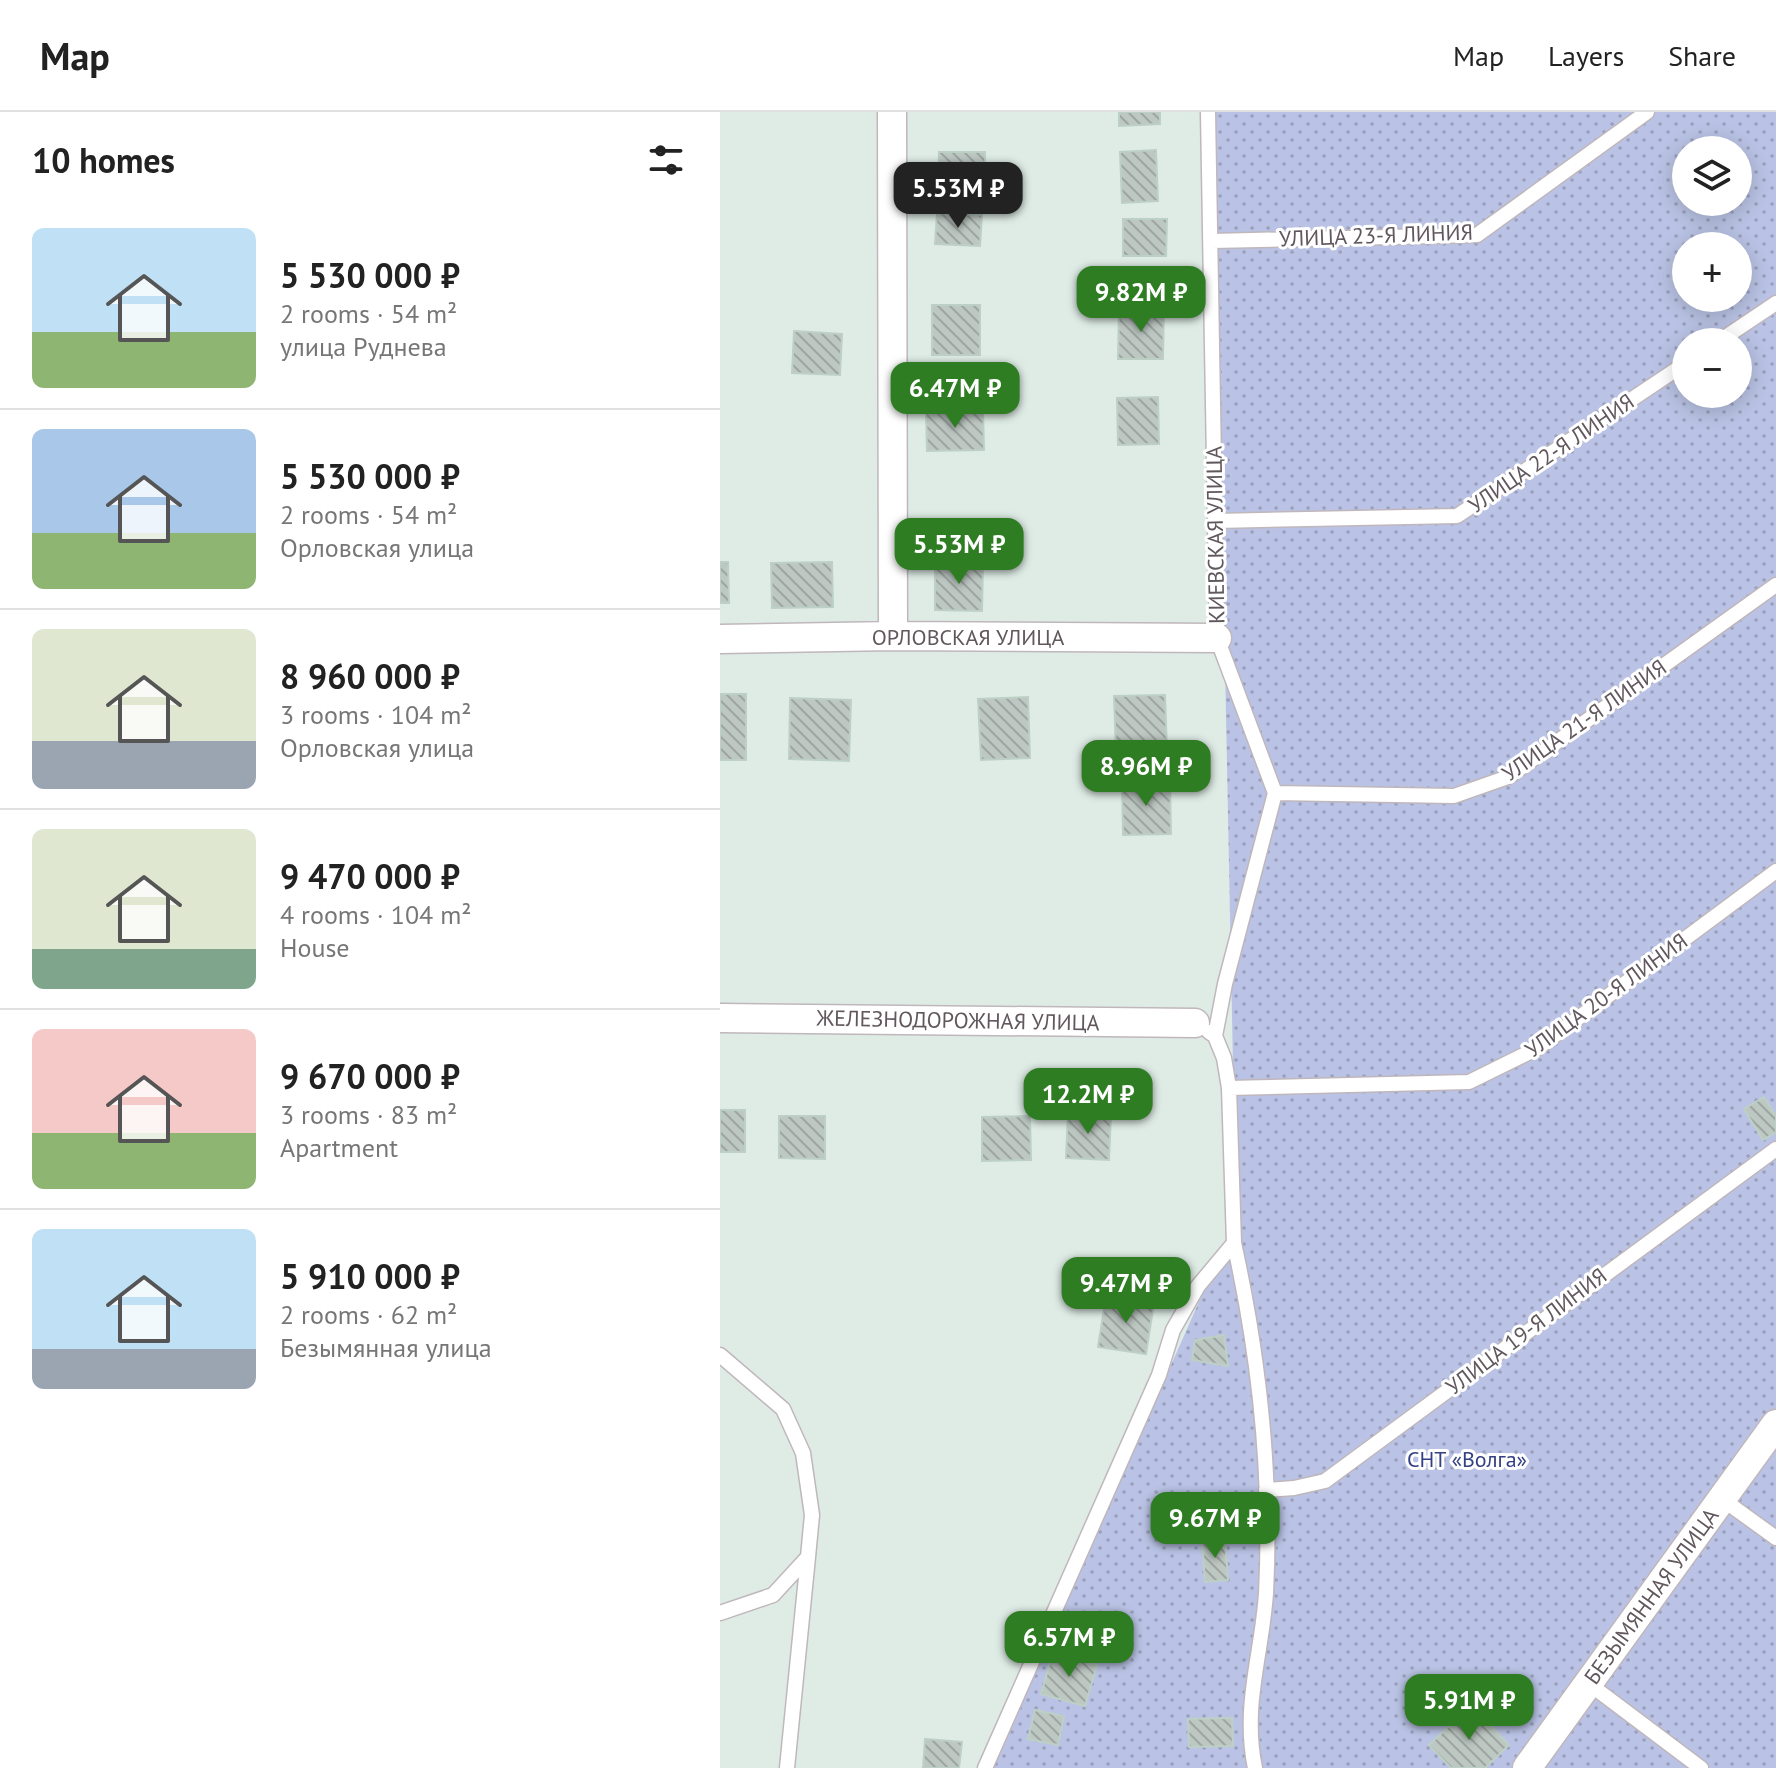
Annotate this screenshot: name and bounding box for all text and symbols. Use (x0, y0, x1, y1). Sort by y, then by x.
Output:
text: Map (40, 31, 110, 80)
text: Map (1453, 37, 1504, 74)
text: Layers (1548, 37, 1624, 74)
text: Share (1668, 37, 1736, 74)
map controls (1672, 136, 1752, 408)
button: layers (1672, 136, 1752, 216)
text: 10 homes (32, 138, 175, 182)
icon: filters (644, 138, 688, 182)
pin: 5.53M ₽ (884, 162, 1032, 230)
text: 5.53M ₽ (912, 171, 1004, 204)
street label: УЛИЦА 23-Я ЛИНИЯ (1278, 218, 1474, 252)
button: + (1672, 232, 1752, 312)
text: 5 530 000 ₽ (280, 253, 460, 297)
icon: home (96, 260, 192, 356)
pin: 9.82M ₽ (1067, 266, 1215, 334)
text: 9.82M ₽ (1095, 275, 1187, 308)
text: 2 rooms · 54 m² (280, 297, 457, 330)
button: − (1672, 328, 1752, 408)
text: улица Руднева (280, 330, 447, 363)
pin: 6.47M ₽ (881, 362, 1029, 430)
text: 6.47M ₽ (909, 371, 1001, 404)
street label: УЛИЦА 22-Я ЛИНИЯ (1463, 387, 1639, 519)
street label: КИЕВСКАЯ УЛИЦА (1199, 446, 1231, 624)
text: 5 530 000 ₽ (280, 454, 460, 498)
icon: home (96, 461, 192, 557)
text: 2 rooms · 54 m² (280, 498, 457, 531)
pin: 5.53M ₽ (885, 518, 1033, 586)
text: 5.53M ₽ (913, 527, 1005, 560)
text: Орловская улица (280, 531, 474, 564)
street label: ОРЛОВСКАЯ УЛИЦА (872, 623, 1064, 651)
street label: УЛИЦА 21-Я ЛИНИЯ (1496, 653, 1672, 787)
text: 8 960 000 ₽ (280, 654, 460, 698)
icon: home (96, 661, 192, 757)
text: 3 rooms · 104 m² (280, 698, 472, 731)
text: Орловская улица (280, 731, 474, 764)
pin: 8.96M ₽ (1072, 740, 1220, 808)
text: 8.96M ₽ (1100, 749, 1192, 782)
text: 9 470 000 ₽ (280, 854, 460, 898)
icon: home (96, 861, 192, 957)
text: 4 rooms · 104 m² (280, 898, 472, 931)
street label: УЛИЦА 20-Я ЛИНИЯ (1519, 927, 1693, 1063)
text: House (280, 931, 350, 964)
street label: ЖЕЛЕЗНОДОРОЖНАЯ УЛИЦА (815, 1004, 1100, 1036)
text: 9 670 000 ₽ (280, 1054, 460, 1098)
icon: home (96, 1061, 192, 1157)
pin: 12.2M ₽ (1014, 1068, 1162, 1136)
text: 12.2M ₽ (1042, 1077, 1134, 1110)
text: 3 rooms · 83 m² (280, 1098, 457, 1131)
text: Apartment (280, 1131, 398, 1164)
text: 5 910 000 ₽ (280, 1254, 460, 1298)
pin: 9.47M ₽ (1052, 1257, 1200, 1325)
icon: home (96, 1261, 192, 1357)
street label: УЛИЦА 19-Я ЛИНИЯ (1440, 1261, 1612, 1401)
text: 9.47M ₽ (1080, 1266, 1172, 1299)
text: 2 rooms · 62 m² (280, 1298, 457, 1331)
text: Безымянная улица (280, 1331, 492, 1364)
park label: СНТ «Волга» (1407, 1445, 1527, 1473)
pin: 9.67M ₽ (1141, 1492, 1289, 1560)
text: 9.67M ₽ (1169, 1501, 1261, 1534)
street label: БЕЗЫМЯННАЯ УЛИЦА (1578, 1502, 1724, 1690)
pin: 6.57M ₽ (995, 1611, 1143, 1679)
text: 6.57M ₽ (1023, 1620, 1115, 1653)
pin: 5.91M ₽ (1395, 1674, 1543, 1742)
text: 5.91M ₽ (1423, 1683, 1515, 1716)

